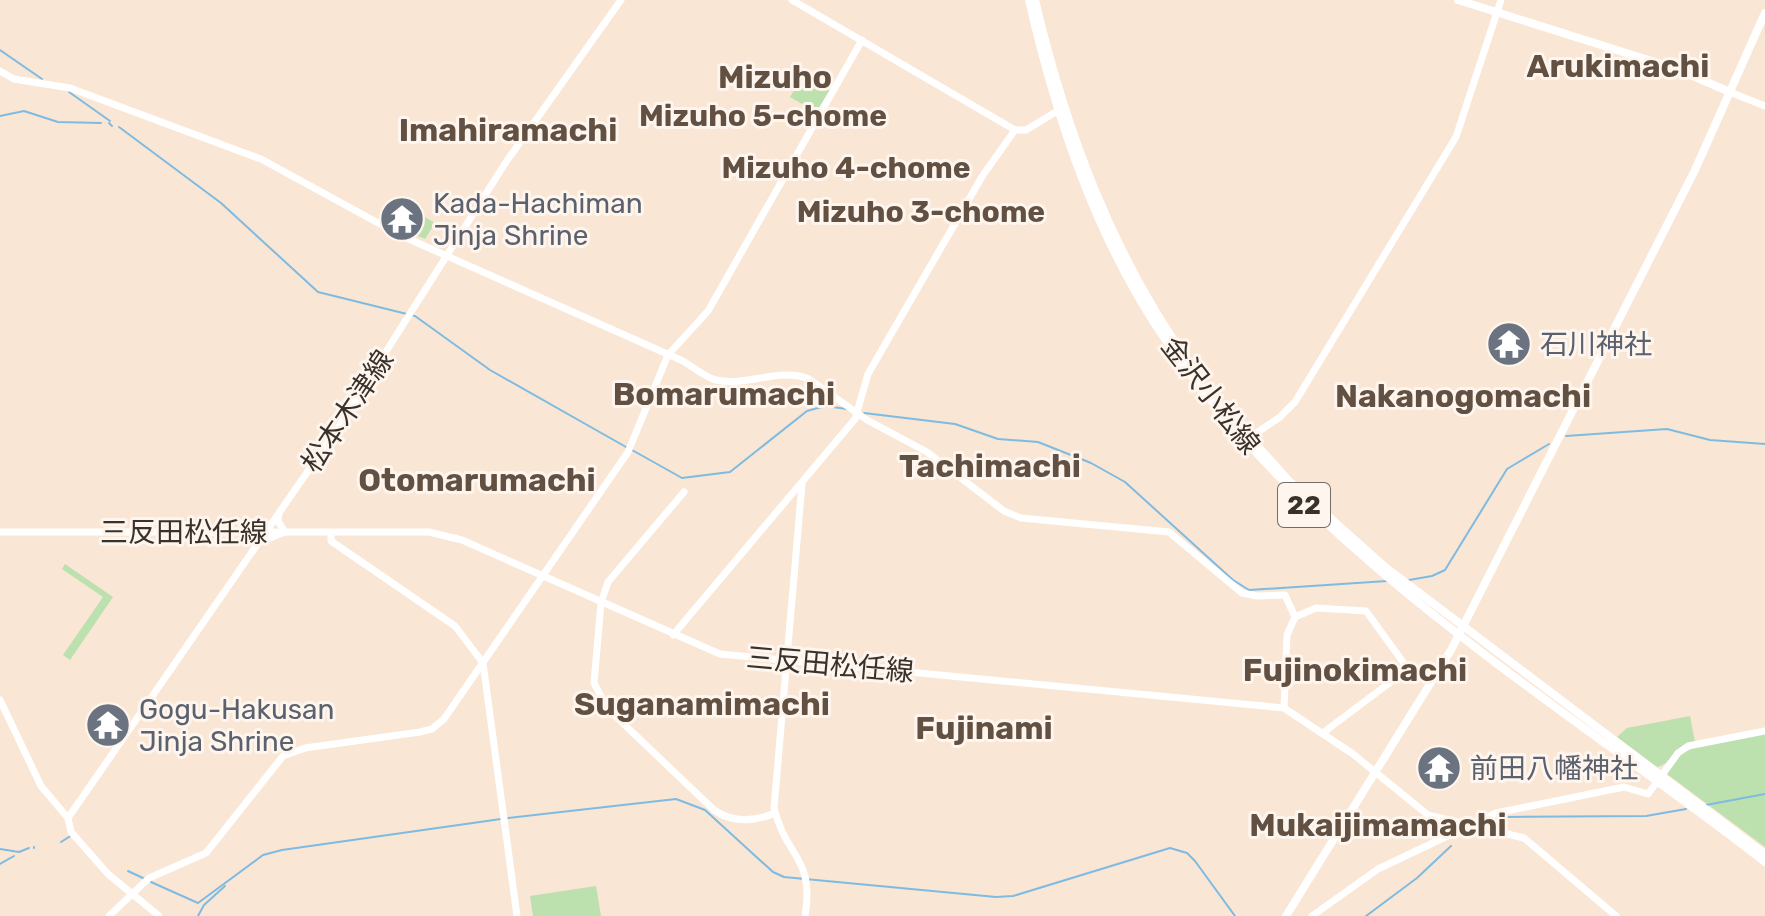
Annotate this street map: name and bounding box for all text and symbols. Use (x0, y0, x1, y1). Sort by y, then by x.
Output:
district label: Arukimachi (1527, 47, 1709, 85)
district label: Mizuho (718, 58, 832, 96)
district label: Mizuho 5-chome (639, 98, 887, 134)
district label: Imahiramachi (399, 111, 617, 149)
district label: Mizuho 4-chome (721, 150, 971, 186)
place label: Kada-Hachiman Jinja Shrine (433, 187, 643, 252)
district label: Mizuho 3-chome (797, 194, 1045, 230)
temple icon: Kada-Hachiman Jinja Shrine (378, 195, 426, 243)
temple icon: 石川神社 (1485, 320, 1533, 368)
place label: 石川神社 (1540, 328, 1652, 361)
street label: 金沢小松線 (1155, 330, 1267, 461)
street label: 松本木津線 (295, 344, 400, 479)
district label: Bomarumachi (613, 375, 835, 413)
district label: Nakanogomachi (1335, 377, 1591, 415)
district label: Tachimachi (899, 447, 1081, 485)
district label: Otomarumachi (358, 461, 596, 499)
road number: 22 (1278, 483, 1330, 527)
street label: 三反田松任線 (100, 516, 268, 549)
street label: 三反田松任線 (745, 641, 915, 688)
district label: Fujinokimachi (1243, 651, 1467, 689)
district label: Suganamimachi (574, 685, 830, 723)
place label: Gogu-Hakusan Jinja Shrine (139, 693, 335, 758)
temple icon: Gogu-Hakusan Jinja Shrine (84, 701, 132, 749)
district label: Fujinami (915, 709, 1053, 747)
temple icon: 前田八幡神社 (1415, 744, 1463, 792)
place label: 前田八幡神社 (1470, 752, 1638, 785)
district label: Mukaijimamachi (1249, 806, 1507, 844)

